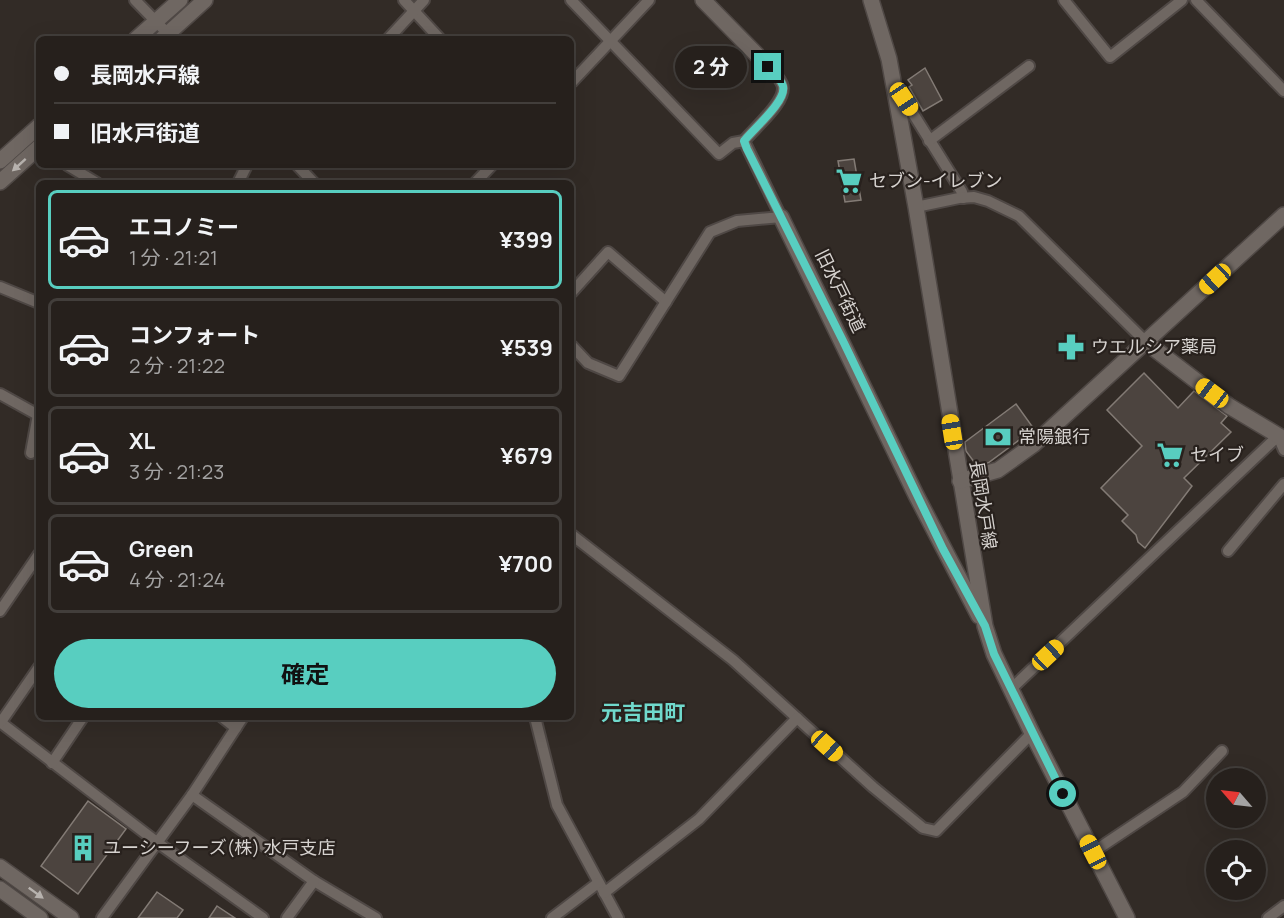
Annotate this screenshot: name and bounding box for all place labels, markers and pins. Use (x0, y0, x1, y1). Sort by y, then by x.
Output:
supermarket icon: セブン-イレブン (834, 166, 864, 196)
place label: セブン-イレブン (869, 168, 1003, 192)
pharmacy icon: ウエルシア薬局 (1056, 332, 1086, 362)
place label: ウエルシア薬局 (1091, 334, 1217, 358)
bank icon: 常陽銀行 (983, 422, 1013, 452)
place label: 常陽銀行 (1018, 424, 1090, 448)
supermarket icon: セイブ (1155, 440, 1185, 470)
place label: セイブ (1190, 442, 1244, 466)
building icon: ユーシーフーズ(株) 水戸支店 (68, 833, 98, 863)
place label: ユーシーフーズ(株) 水戸支店 (103, 835, 336, 859)

